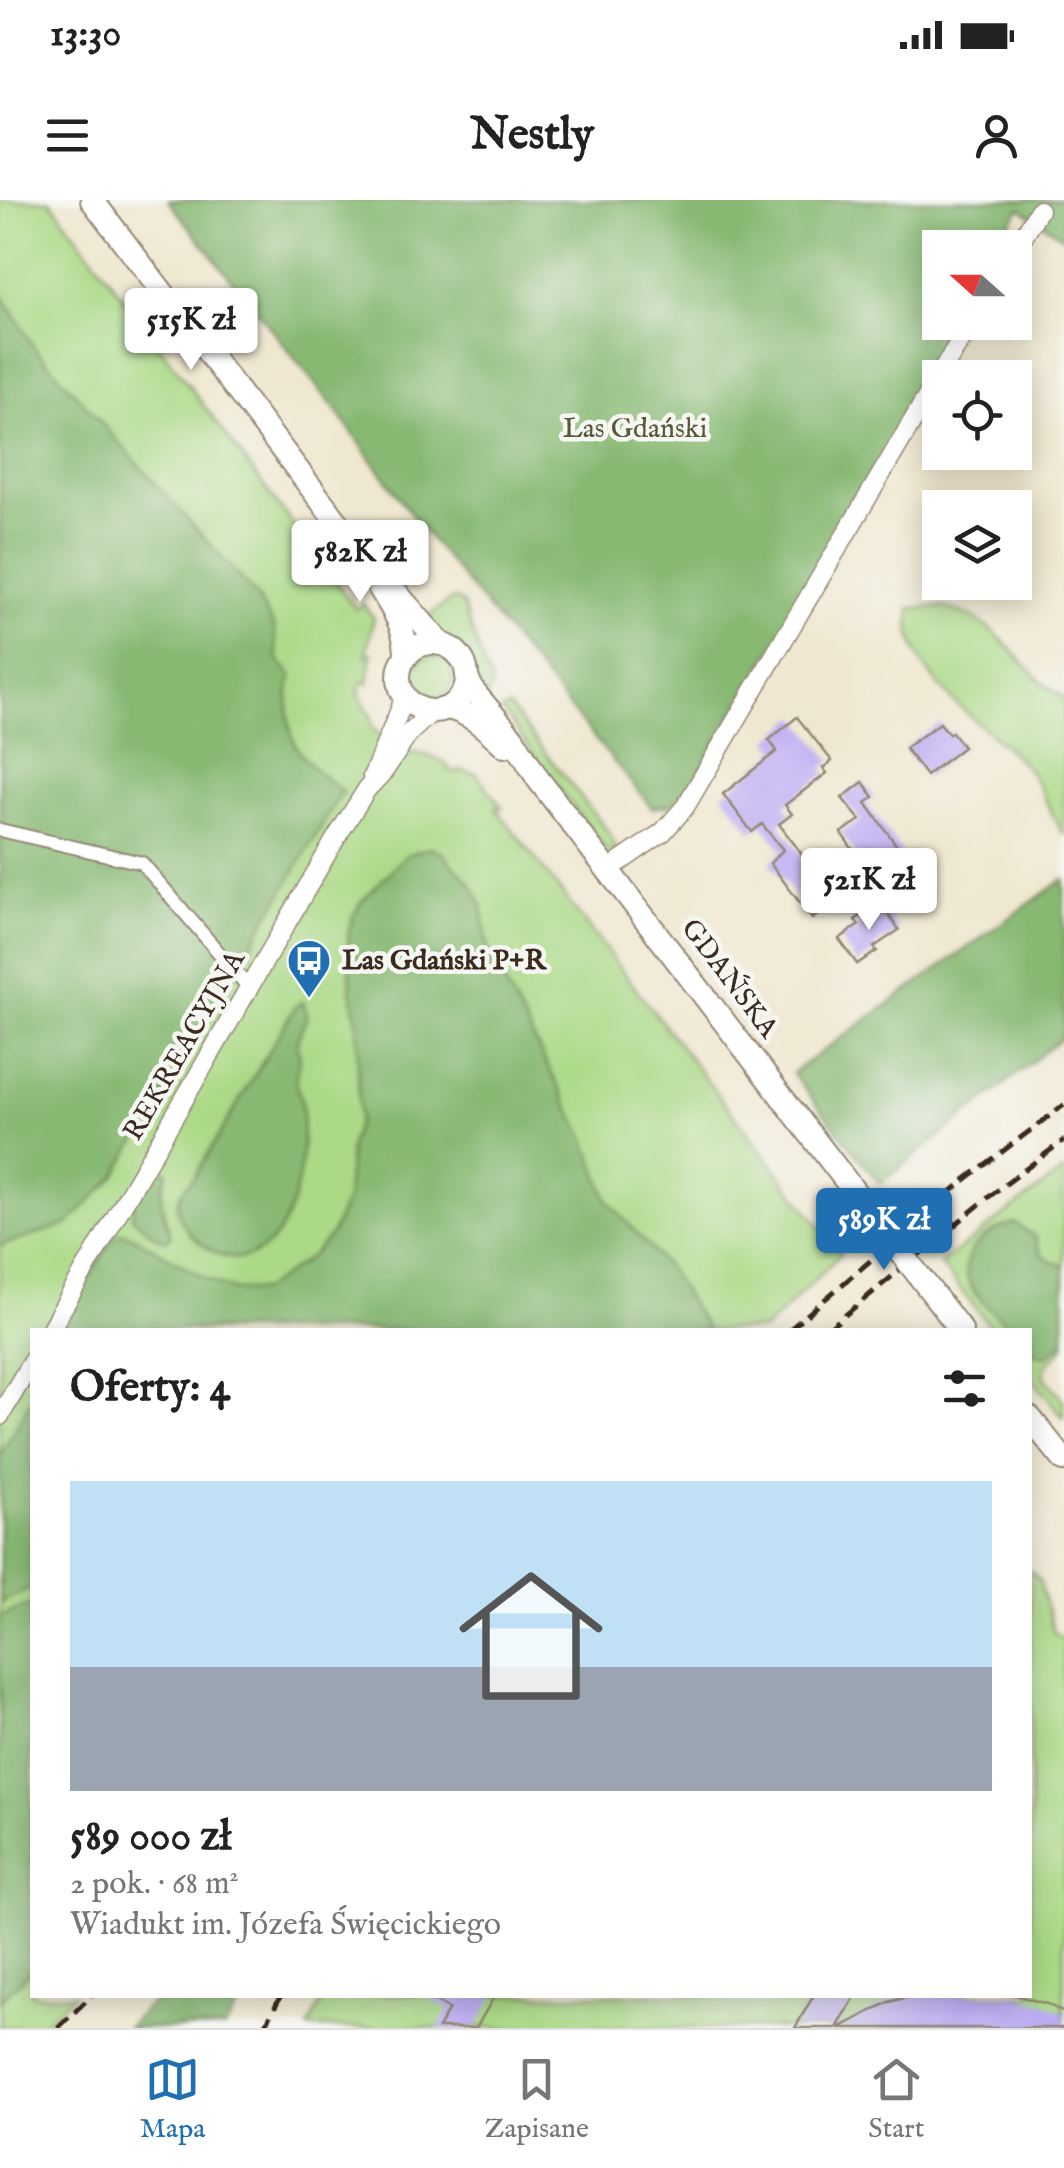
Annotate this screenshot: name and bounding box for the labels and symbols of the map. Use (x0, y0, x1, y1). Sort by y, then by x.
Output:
north arrow (922, 230, 1032, 340)
pin: 515K zł (99, 288, 283, 373)
park label: Las Gdański (563, 412, 707, 447)
pin: 582K zł (268, 520, 452, 605)
pin: 521K zł (777, 848, 961, 933)
street label: GDAŃSKA (673, 912, 787, 1046)
bus stop icon: Las Gdański P+R (286, 938, 332, 999)
street label: REKREACYJNA (116, 944, 254, 1147)
place label: Las Gdański P+R (342, 944, 548, 979)
pin: 589K zł (792, 1188, 976, 1273)

